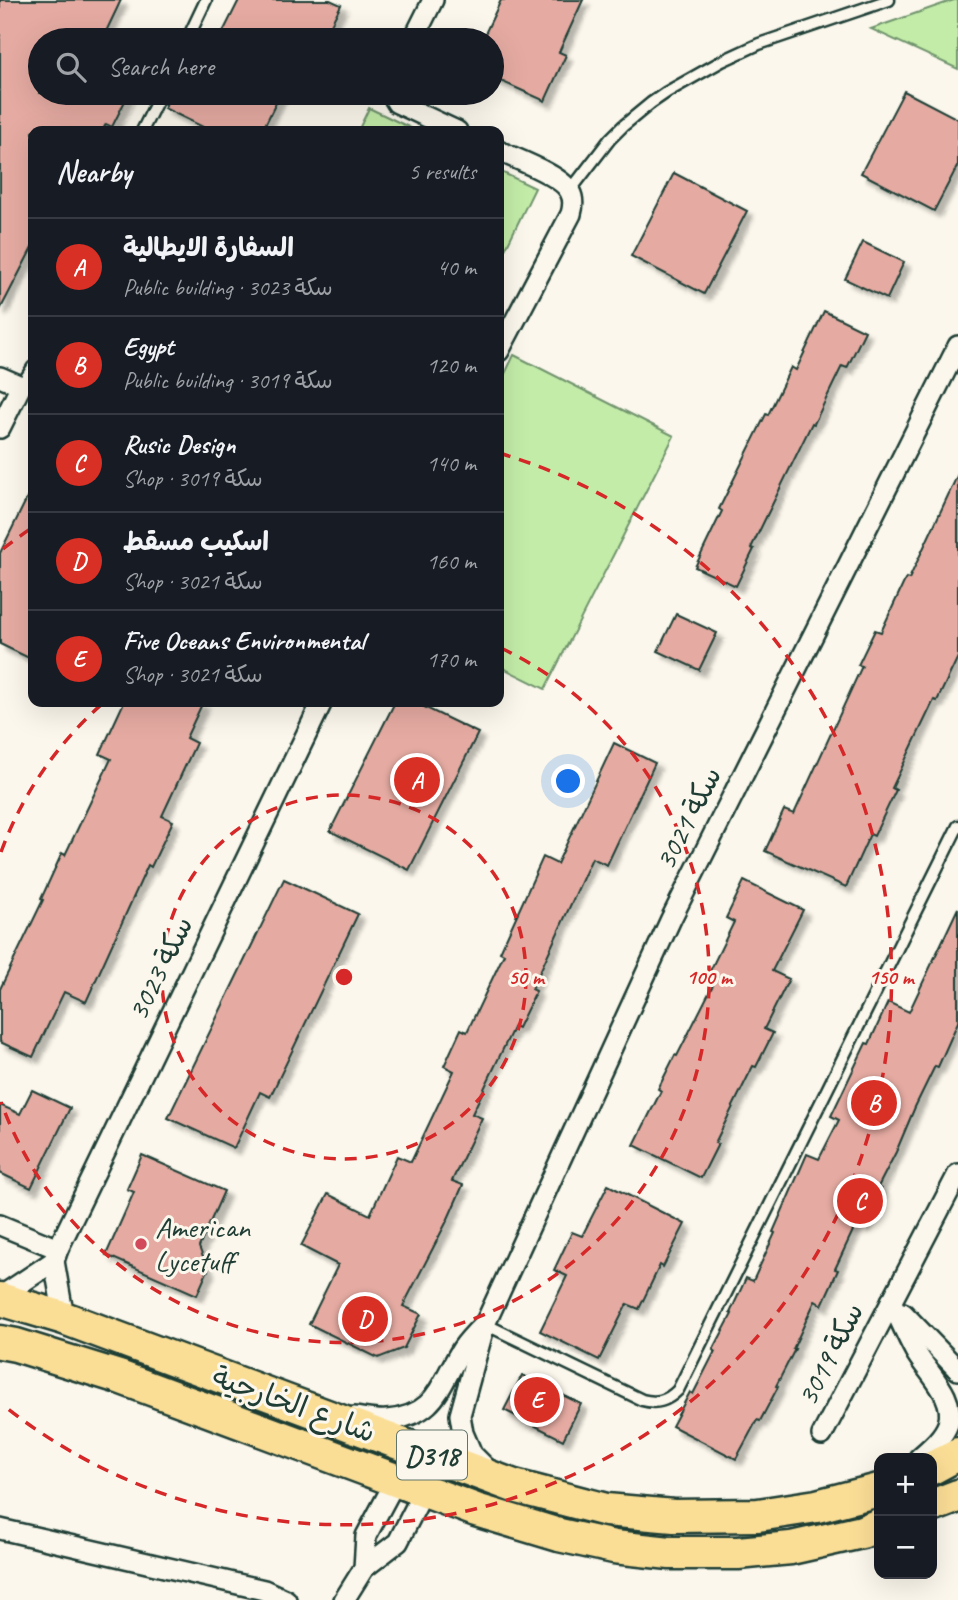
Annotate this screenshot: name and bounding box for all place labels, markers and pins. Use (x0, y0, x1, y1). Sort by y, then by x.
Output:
pin: A (394, 754, 440, 806)
centre of rings (332, 965, 356, 989)
pin: B (851, 1077, 897, 1129)
pin: C (837, 1175, 883, 1227)
place label: American Lycetuff (155, 1208, 252, 1280)
marker: American Lycetuff (133, 1236, 149, 1252)
pin: D (342, 1293, 388, 1345)
pin: E (514, 1374, 560, 1426)

